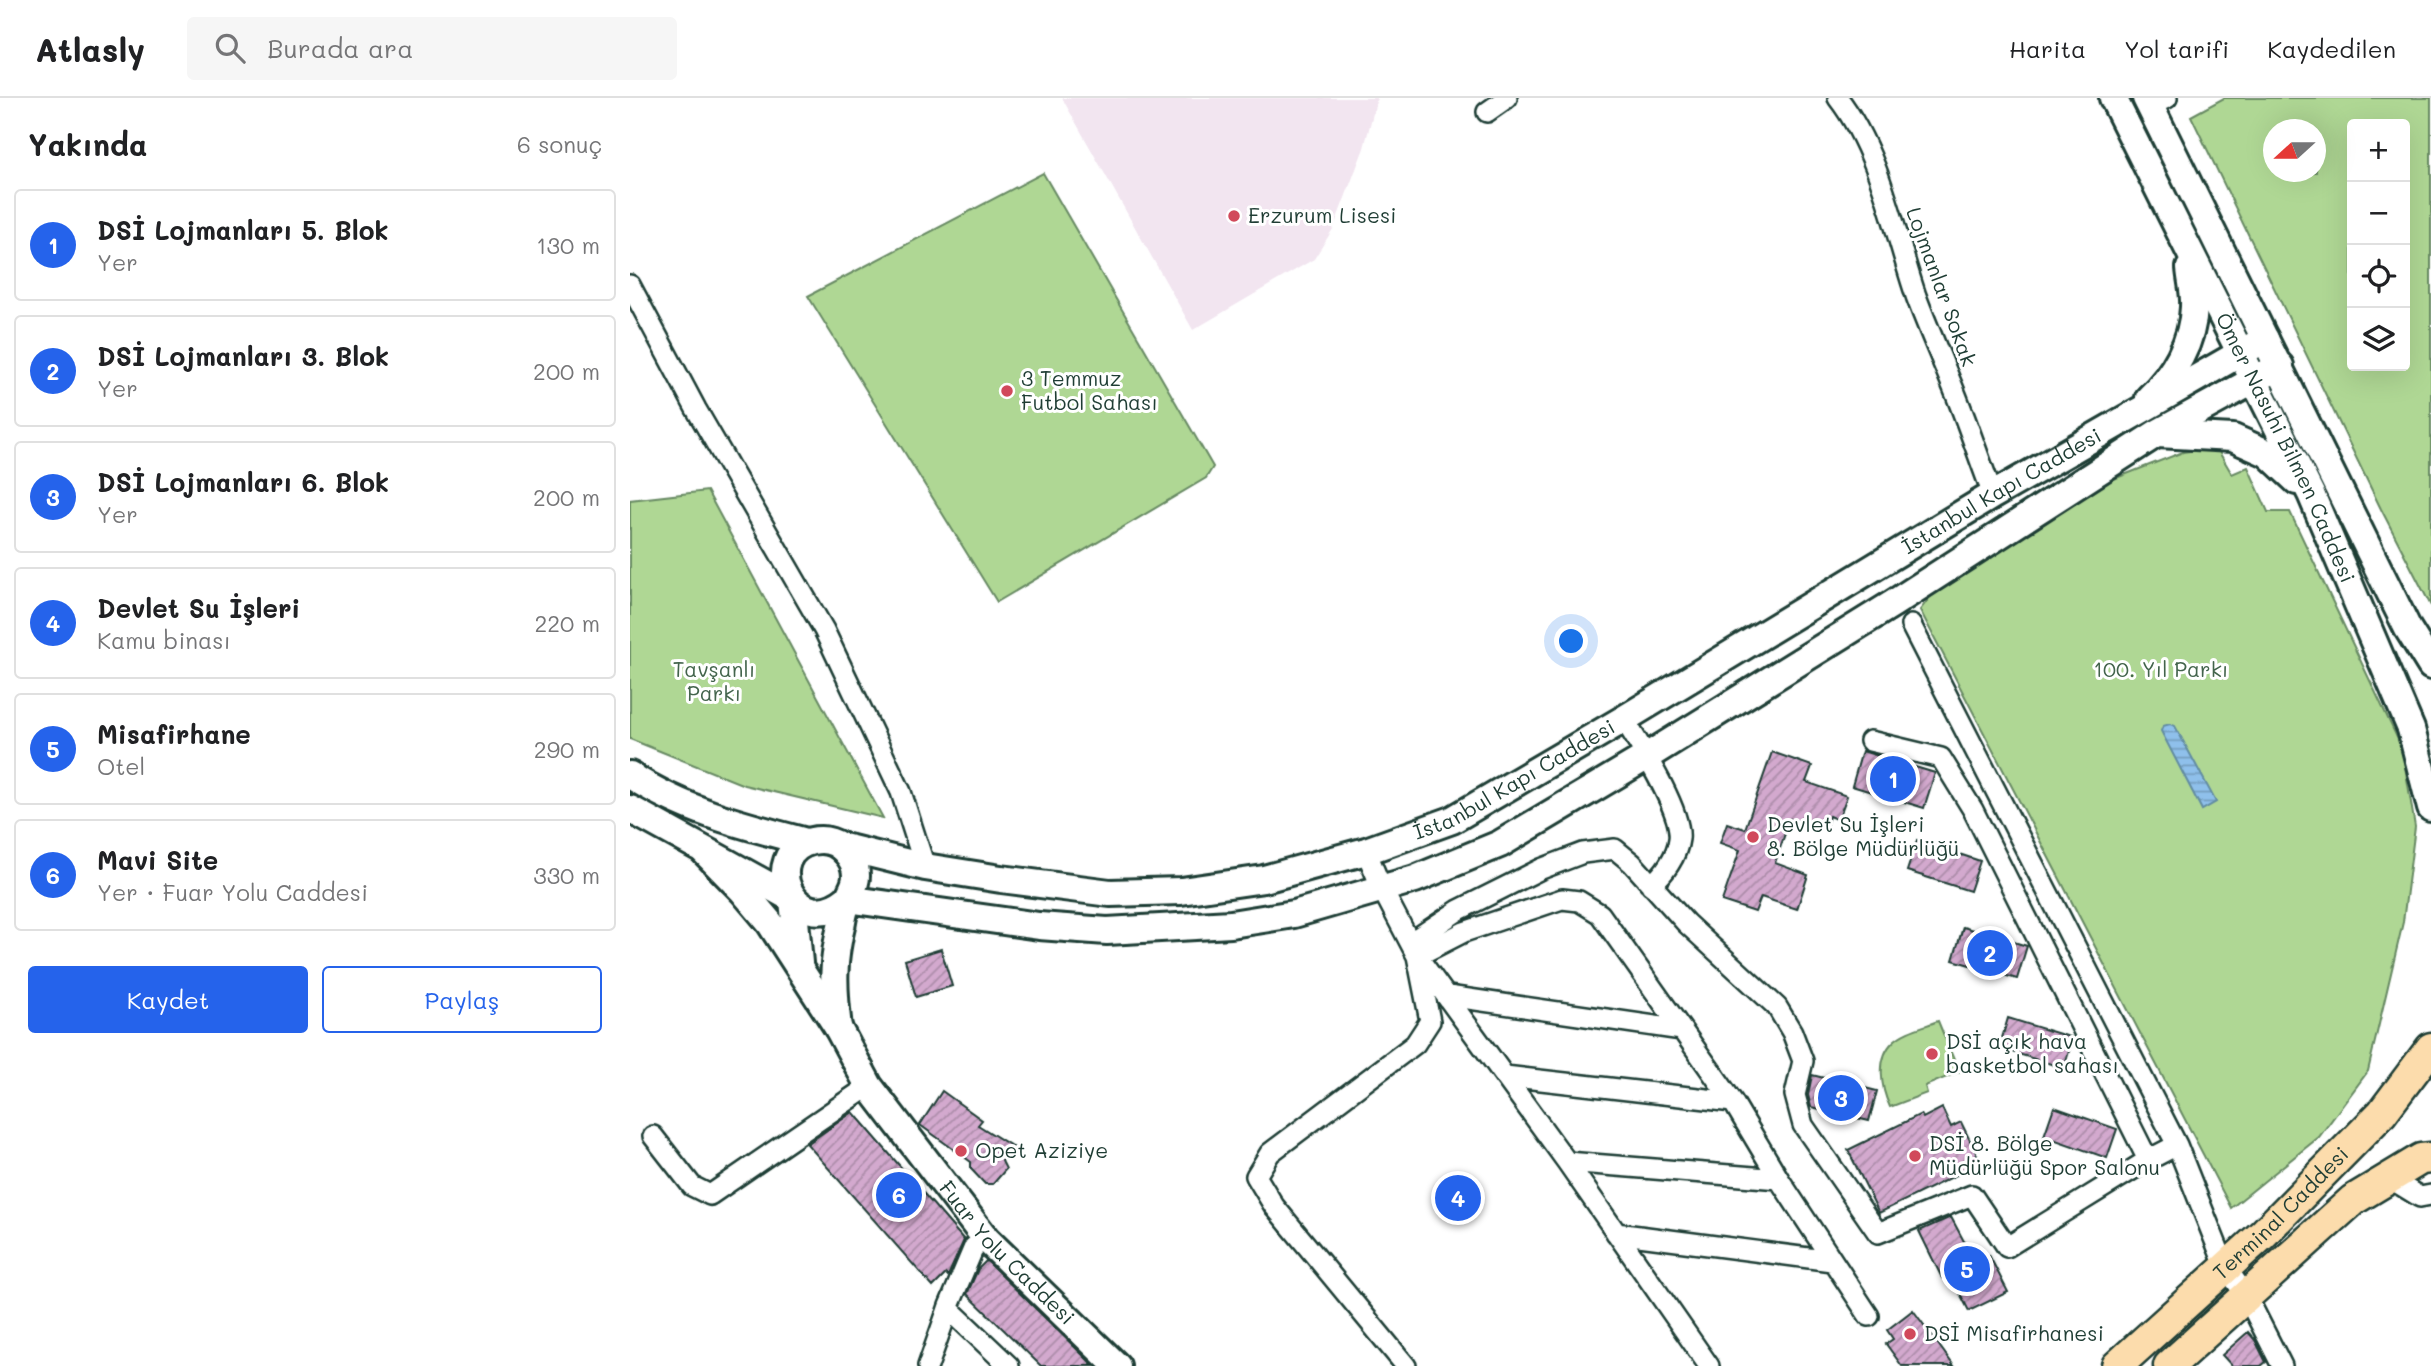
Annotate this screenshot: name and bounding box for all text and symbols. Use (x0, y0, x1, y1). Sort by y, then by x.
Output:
search box (187, 17, 677, 80)
text: Atlasly (35, 27, 145, 70)
icon: search (211, 29, 249, 67)
text: Burada ara (267, 31, 413, 65)
text: Harita (2009, 33, 2086, 64)
text: Yol tarifi (2124, 33, 2229, 64)
text: Kaydedilen (2267, 33, 2396, 64)
north arrow (2263, 119, 2326, 182)
map controls (2347, 119, 2410, 371)
button: + (2347, 119, 2410, 182)
text: Yakında (28, 124, 147, 164)
text: 6 sonuç (517, 129, 602, 159)
button: − (2347, 182, 2410, 245)
place label: Erzurum Lisesi (1248, 201, 1397, 228)
street label: Lojmanlar Sokak (1901, 203, 1984, 370)
marker: Erzurum Lisesi (1226, 208, 1242, 224)
text: DSİ Lojmanları 5. Blok (97, 213, 389, 247)
text: 1 (48, 230, 58, 260)
text: 130 m (536, 230, 600, 260)
button: locate (2347, 245, 2410, 308)
text: Yer (97, 247, 138, 277)
street label: Ömer Nasuhi Bilmen Caddesi (2210, 308, 2362, 586)
button: layers (2347, 308, 2410, 371)
text: DSİ Lojmanları 3. Blok (97, 339, 389, 373)
text: 2 (47, 356, 59, 386)
text: 200 m (533, 356, 600, 386)
place label: 3 Temmuz Futbol Sahası (1021, 364, 1158, 415)
text: Yer (97, 373, 138, 403)
marker: 3 Temmuz Futbol Sahası (999, 383, 1015, 399)
street label: İstanbul Kapı Caddesi (1896, 421, 2106, 559)
text: DSİ Lojmanları 6. Blok (97, 465, 389, 499)
text: 3 (46, 482, 60, 512)
text: 200 m (533, 482, 600, 512)
text: Yer (97, 499, 138, 529)
text: Devlet Su İşleri (97, 591, 300, 625)
text: 4 (46, 608, 60, 638)
text: 220 m (534, 608, 600, 638)
your location (1554, 624, 1588, 658)
text: Kamu binası (97, 625, 231, 655)
park label: Tavşanlı Parkı (673, 655, 755, 706)
park label: 100. Yıl Parkı (2094, 655, 2228, 682)
street label: İstanbul Kapı Caddesi (1409, 712, 1619, 845)
text: Misafirhane (97, 717, 251, 751)
text: 5 (46, 734, 60, 764)
text: 290 m (534, 734, 600, 764)
text: Otel (97, 751, 145, 781)
pin: 1 (1870, 753, 1916, 805)
place label: Devlet Su İşleri 8. Bölge Müdürlüğü (1767, 810, 1959, 861)
marker: Devlet Su İşleri 8. Bölge Müdürlüğü (1745, 829, 1761, 845)
text: Mavi Site (97, 843, 218, 877)
text: 6 (46, 860, 60, 890)
text: 330 m (533, 860, 600, 890)
text: Yer · Fuar Yolu Caddesi (97, 877, 368, 907)
pin: 2 (1967, 927, 2013, 979)
button: Kaydet (28, 966, 308, 1033)
button: Paylaş (322, 966, 602, 1033)
place label: DSİ açık hava basketbol sahası (1946, 1027, 2119, 1078)
marker: DSİ açık hava basketbol sahası (1924, 1046, 1940, 1062)
pin: 3 (1818, 1072, 1864, 1124)
place label: DSİ 8. Bölge Müdürlüğü Spor Salonu (1929, 1129, 2160, 1180)
place label: Opet Aziziye (975, 1136, 1108, 1163)
street label: Terminal Caddesi (2206, 1140, 2354, 1285)
marker: Opet Aziziye (953, 1143, 969, 1159)
marker: DSİ 8. Bölge Müdürlüğü Spor Salonu (1907, 1148, 1923, 1164)
pin: 6 (876, 1169, 922, 1221)
pin: 4 (1435, 1172, 1481, 1224)
street label: Fuar Yolu Caddesi (934, 1175, 1081, 1330)
pin: 5 (1944, 1243, 1990, 1295)
place label: DSİ Misafirhanesi (1924, 1319, 2104, 1346)
marker: DSİ Misafirhanesi (1902, 1326, 1918, 1342)

